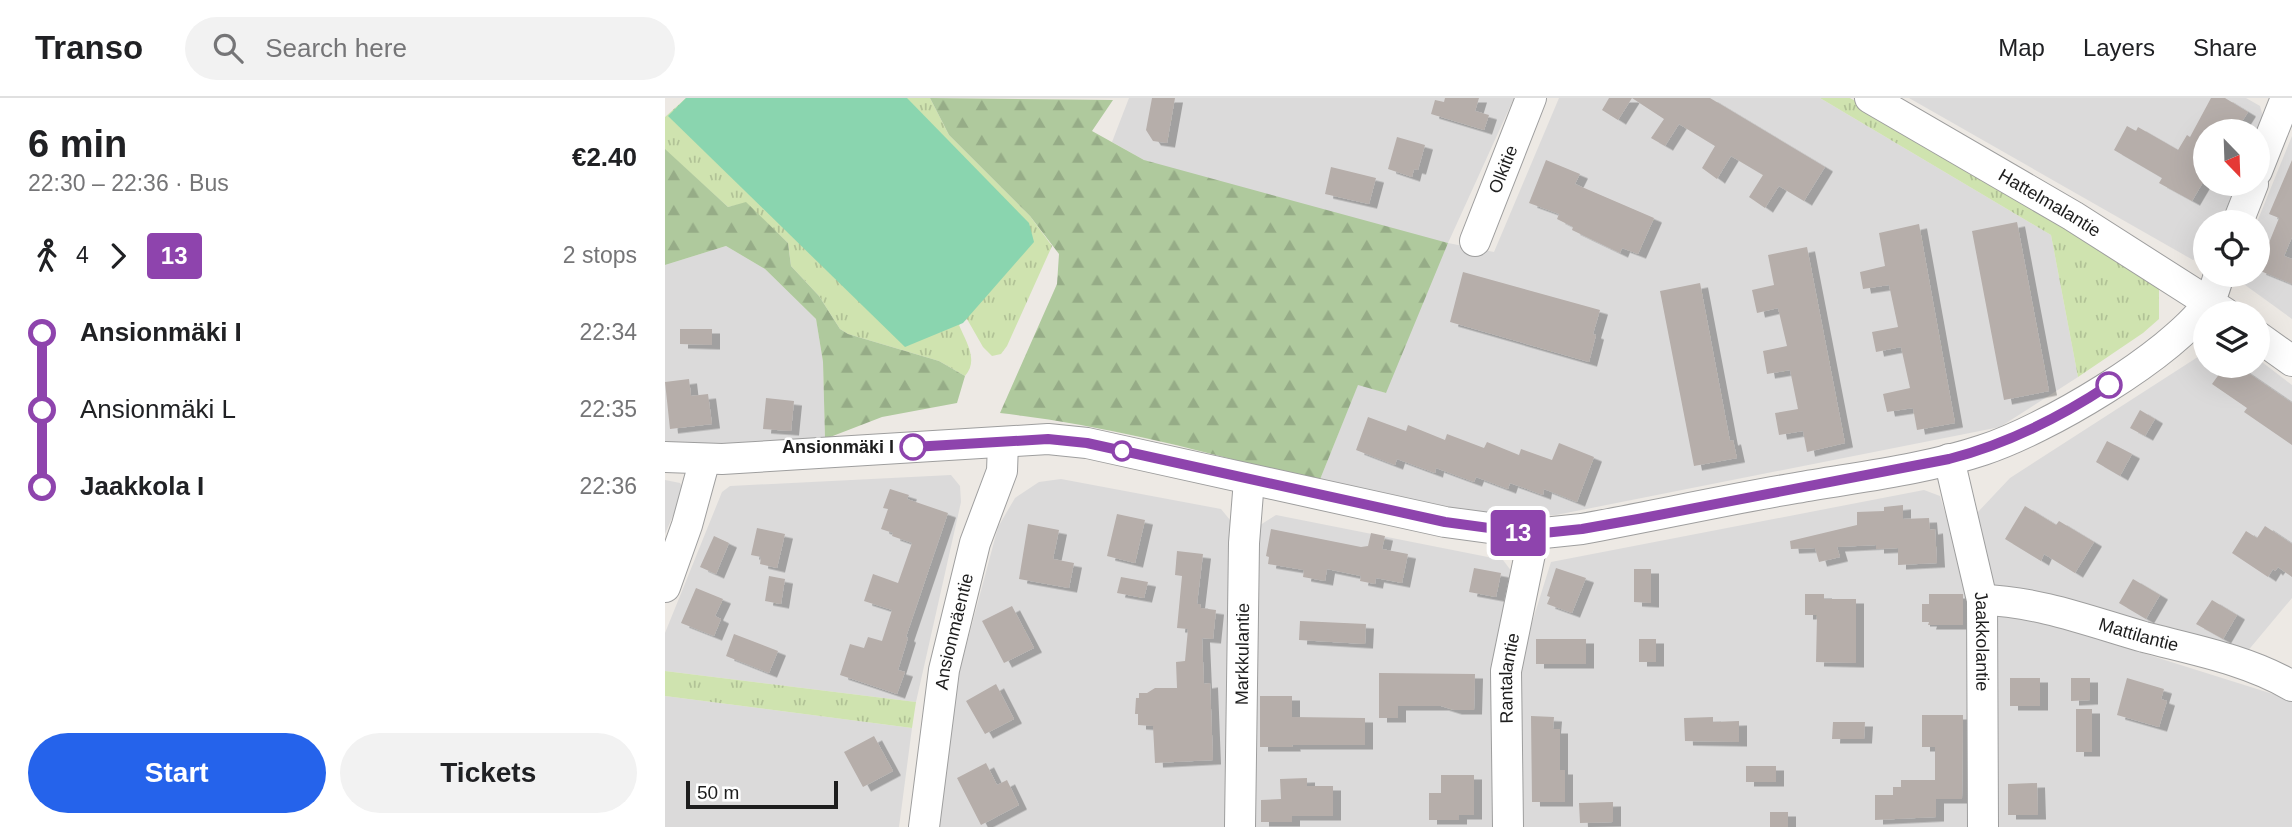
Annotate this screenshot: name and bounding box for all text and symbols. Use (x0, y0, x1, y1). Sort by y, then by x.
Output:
search box (185, 17, 675, 80)
text: Transo (35, 29, 143, 66)
icon: search (209, 29, 247, 67)
text: Search here (265, 33, 407, 63)
text: Map (1998, 34, 2045, 61)
text: Layers (2083, 34, 2155, 61)
text: Share (2193, 34, 2257, 61)
north arrow (2193, 119, 2270, 196)
map controls (2193, 119, 2270, 378)
text: 6 min (28, 123, 127, 165)
text: €2.40 (572, 142, 637, 172)
street label: Olkitie (1485, 142, 1522, 196)
street label: Hattelmalantie (1995, 165, 2104, 241)
text: 22:30 – 22:36 · Bus (28, 170, 229, 196)
button: locate (2193, 210, 2270, 287)
icon: walk (28, 237, 66, 275)
icon: forward (99, 237, 137, 275)
text: 4 (76, 242, 89, 268)
text: 13 (161, 242, 188, 269)
text: 2 stops (563, 242, 637, 268)
button: layers (2193, 301, 2270, 378)
text: Ansionmäki I (80, 317, 242, 347)
text: 22:34 (579, 319, 637, 345)
unlabelled marker (2096, 372, 2122, 398)
text: Ansionmäki L (80, 394, 236, 424)
text: 22:35 (579, 396, 637, 422)
marker: Ansionmäki I (900, 434, 926, 460)
place label: Ansionmäki I (782, 437, 894, 457)
unlabelled marker (1112, 441, 1132, 461)
text: Jaakkola I (80, 471, 204, 501)
text: 22:36 (579, 473, 637, 499)
line badge: 13 (1487, 510, 1549, 556)
text: 13 (1505, 519, 1531, 546)
street label: Ansionmäentie (932, 571, 977, 691)
street label: Jaakkolantie (1970, 589, 1992, 691)
street label: Markkulantie (1232, 603, 1253, 705)
street label: Mattilantie (2096, 614, 2181, 655)
street label: Rantalantie (1496, 631, 1524, 724)
button: Start (28, 733, 326, 813)
button: Tickets (340, 733, 637, 813)
scale bar (686, 778, 838, 810)
text: 50 m (697, 782, 739, 803)

